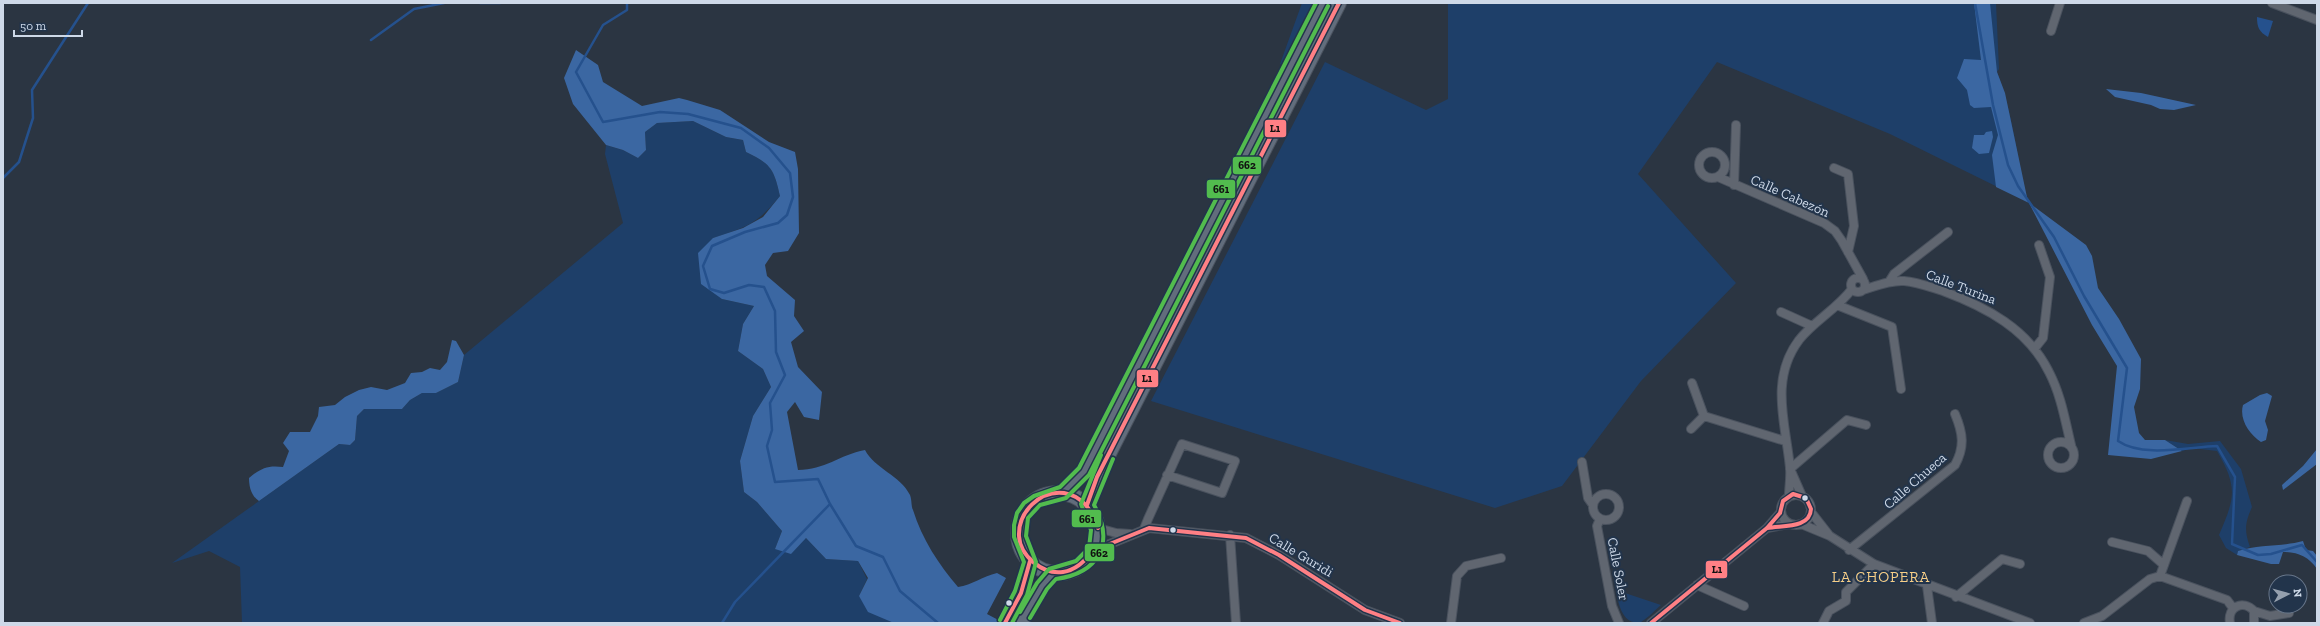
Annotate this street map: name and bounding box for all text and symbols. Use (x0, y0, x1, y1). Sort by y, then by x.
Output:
scale bar (14, 12, 82, 38)
text: 50 m (20, 19, 47, 33)
line badge: L1 (1264, 119, 1287, 138)
text: L1 (1270, 122, 1281, 135)
line badge: 662 (1232, 156, 1262, 175)
text: 662 (1238, 159, 1256, 172)
street label: Calle Cabezón (1748, 171, 1832, 221)
line badge: 661 (1206, 179, 1236, 199)
text: 661 (1213, 183, 1230, 196)
street label: Calle Turina (1923, 266, 1999, 308)
line badge: L1 (1136, 369, 1159, 388)
text: L1 (1142, 372, 1153, 385)
street label: Calle Chueca (1880, 449, 1950, 513)
unlabelled marker (1800, 493, 1810, 503)
line badge: 661 (1071, 509, 1102, 528)
text: 661 (1079, 513, 1096, 526)
unlabelled marker (1168, 525, 1178, 535)
street label: Calle Guridi (1266, 529, 1336, 581)
street label: Calle Soler (1604, 536, 1632, 602)
line badge: 662 (1084, 543, 1115, 562)
text: 662 (1090, 547, 1108, 560)
line badge: L1 (1705, 560, 1728, 579)
text: L1 (1712, 563, 1723, 576)
district label: LA CHOPERA (1832, 568, 1930, 586)
north arrow (2268, 574, 2308, 614)
text: N (2291, 588, 2304, 598)
unlabelled marker (1004, 598, 1014, 608)

